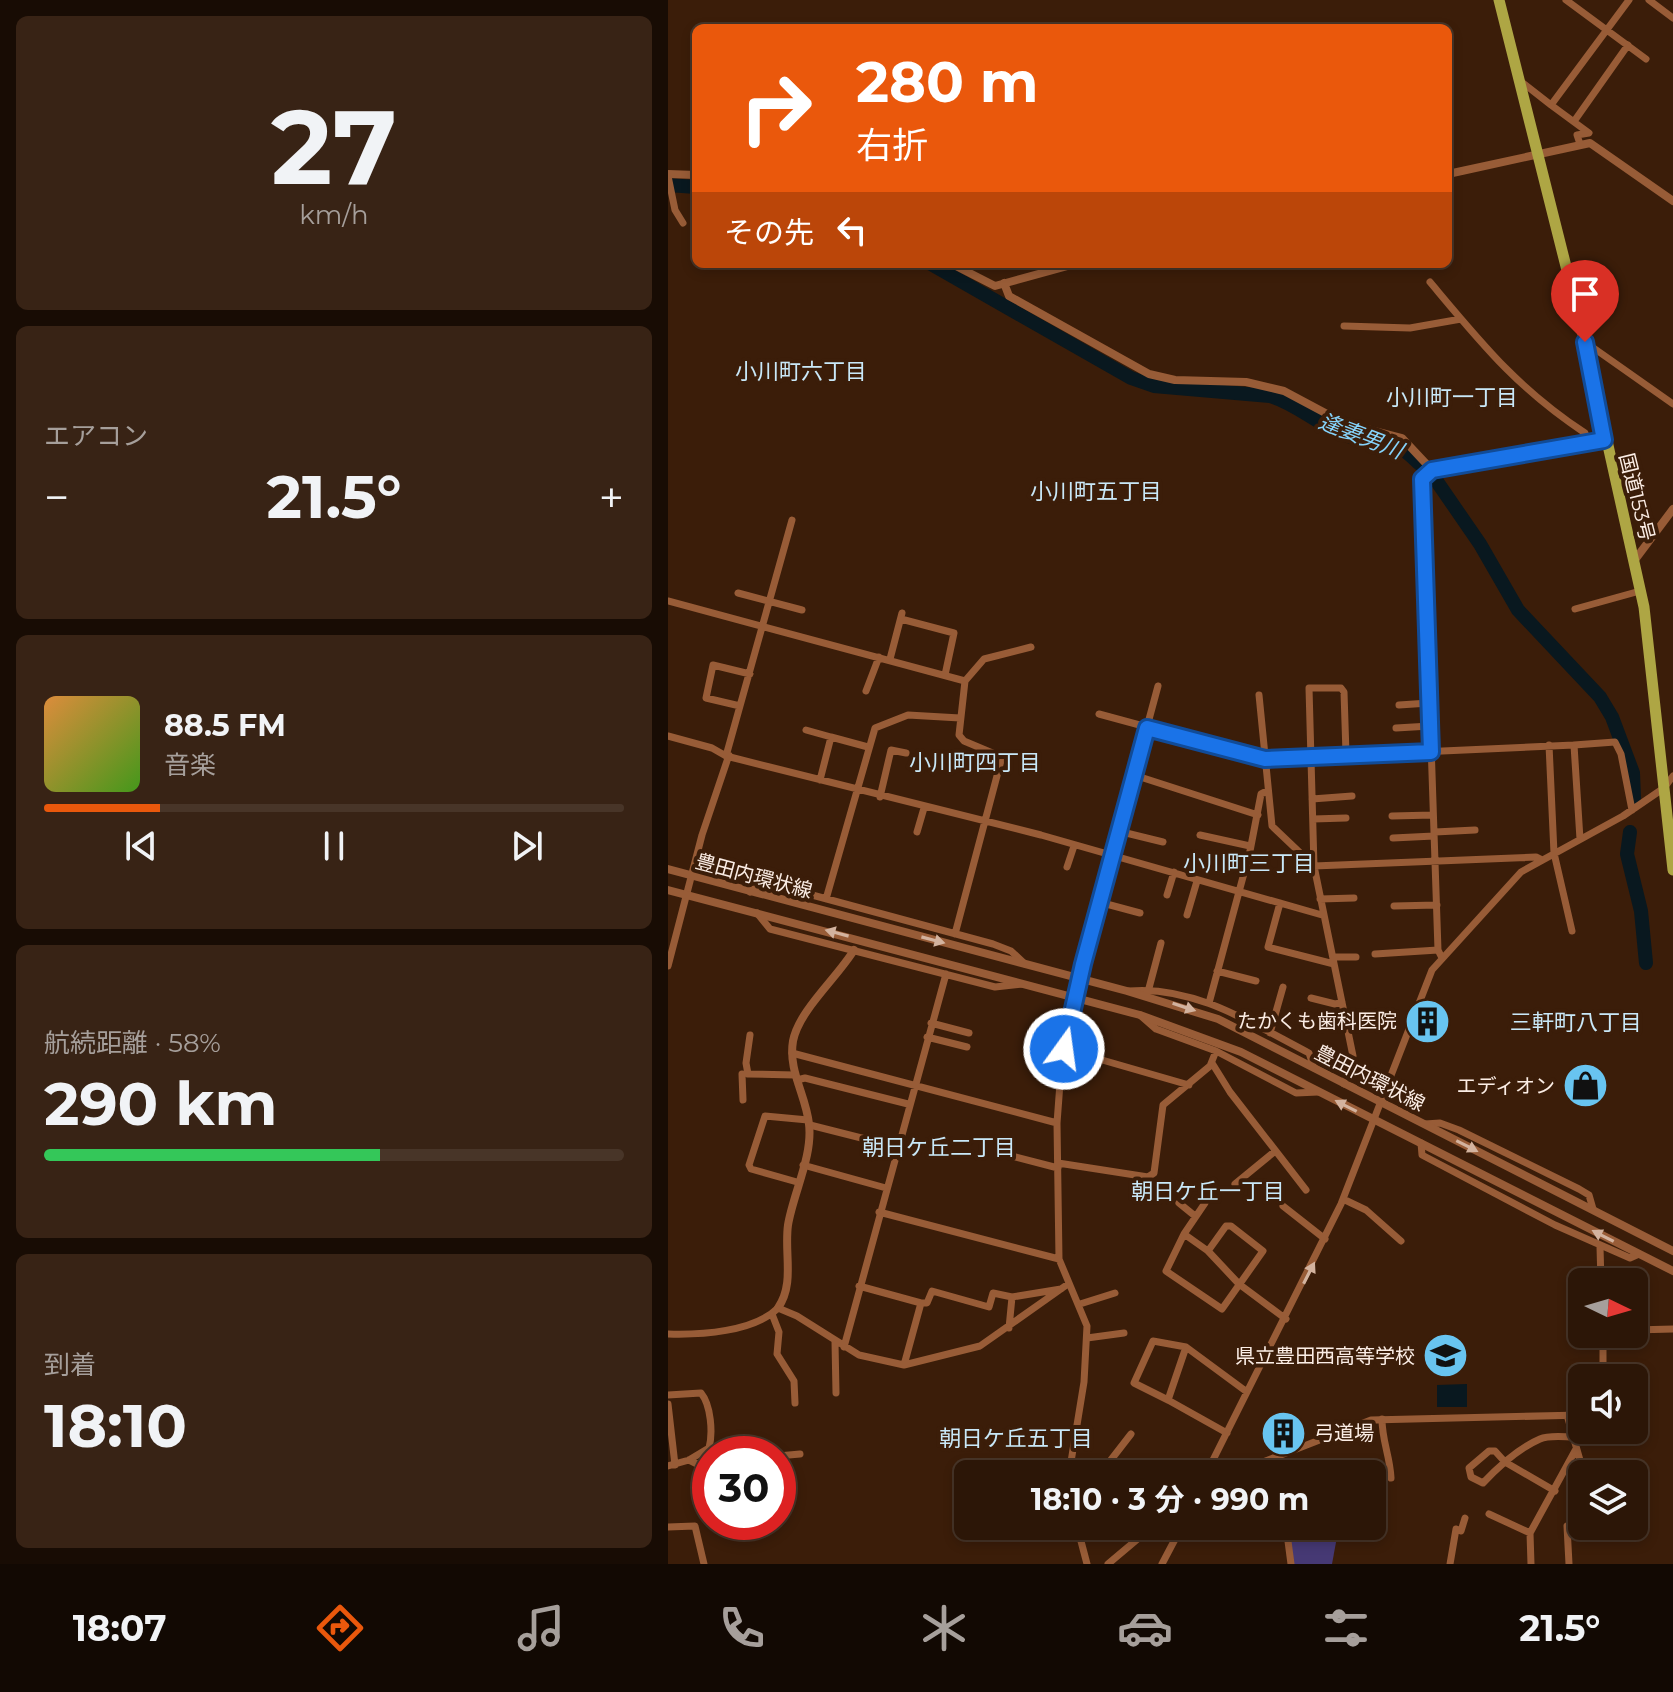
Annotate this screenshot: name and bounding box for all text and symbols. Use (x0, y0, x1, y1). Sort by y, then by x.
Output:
text: 280 m (856, 48, 1039, 116)
icon: right (724, 56, 828, 160)
text: 27 (271, 83, 397, 210)
text: 右折 (856, 123, 928, 167)
text: km/h (299, 199, 369, 231)
icon: left (830, 208, 874, 252)
text: その先 (724, 214, 814, 251)
pin (1551, 260, 1619, 342)
icon: arrive (1563, 272, 1607, 316)
district label: 小川町六丁目 (735, 358, 867, 385)
district label: 小川町一丁目 (1386, 384, 1518, 411)
water label: 逢妻男川 (1315, 408, 1409, 465)
text: エアコン (44, 420, 148, 452)
street label: 国道153号 (1615, 451, 1659, 543)
text: 21.5° (266, 460, 402, 533)
text: − (44, 470, 69, 524)
text: + (599, 470, 624, 524)
district label: 小川町五丁目 (1030, 478, 1162, 505)
text: 88.5 FM (164, 707, 286, 744)
text: 音楽 (164, 749, 216, 781)
district label: 小川町四丁目 (909, 749, 1041, 776)
icon: previous (119, 824, 163, 868)
icon: pause (312, 824, 356, 868)
icon: next (505, 824, 549, 868)
street label: 豊田内環状線 (693, 849, 815, 903)
district label: 小川町三丁目 (1183, 850, 1315, 877)
one-way arrow (824, 927, 849, 939)
one-way arrow (920, 934, 945, 946)
building icon: たかくも歯科医院 (1404, 997, 1452, 1045)
one-way arrow (1172, 1002, 1196, 1014)
position arrow (1022, 1007, 1106, 1091)
place label: たかくも歯科医院 (1237, 1009, 1397, 1033)
district label: 三軒町八丁目 (1510, 1009, 1642, 1036)
text: 航続距離 · 58% (44, 1027, 221, 1059)
street label: 豊田内環状線 (1311, 1040, 1429, 1116)
shop icon: エディオン (1562, 1062, 1610, 1110)
text: 290 km (44, 1067, 277, 1140)
place label: エディオン (1456, 1074, 1555, 1098)
one-way arrow (1335, 1100, 1358, 1113)
district label: 朝日ケ丘二丁目 (862, 1134, 1016, 1161)
one-way arrow (1456, 1139, 1479, 1152)
district label: 朝日ケ丘一丁目 (1131, 1178, 1285, 1205)
one-way arrow (1592, 1229, 1615, 1242)
one-way arrow (1302, 1261, 1316, 1284)
north arrow (1568, 1268, 1648, 1348)
map controls (1568, 1268, 1648, 1540)
school or university icon: 県立豊田西高等学校 (1422, 1332, 1470, 1380)
place label: 県立豊田西高等学校 (1235, 1344, 1415, 1368)
text: 到着 (44, 1349, 96, 1381)
button: sound (1568, 1364, 1648, 1444)
text: 18:10 (44, 1389, 187, 1462)
building icon: 弓道場 (1259, 1409, 1307, 1457)
place label: 弓道場 (1314, 1421, 1374, 1445)
district label: 朝日ケ丘五丁目 (939, 1425, 1093, 1452)
speed limit sign: 30 (692, 1436, 796, 1540)
button: layers (1568, 1460, 1648, 1540)
text: 18:10 · 3 分 · 990 m (1031, 1481, 1309, 1518)
icon: directions (312, 1600, 368, 1656)
icon: music (513, 1600, 569, 1656)
icon: phone (714, 1600, 770, 1656)
icon: climate (916, 1600, 972, 1656)
icon: car (1117, 1600, 1173, 1656)
icon: filters (1318, 1600, 1374, 1656)
text: 18:07 (73, 1606, 167, 1650)
text: 21.5° (1519, 1606, 1600, 1650)

